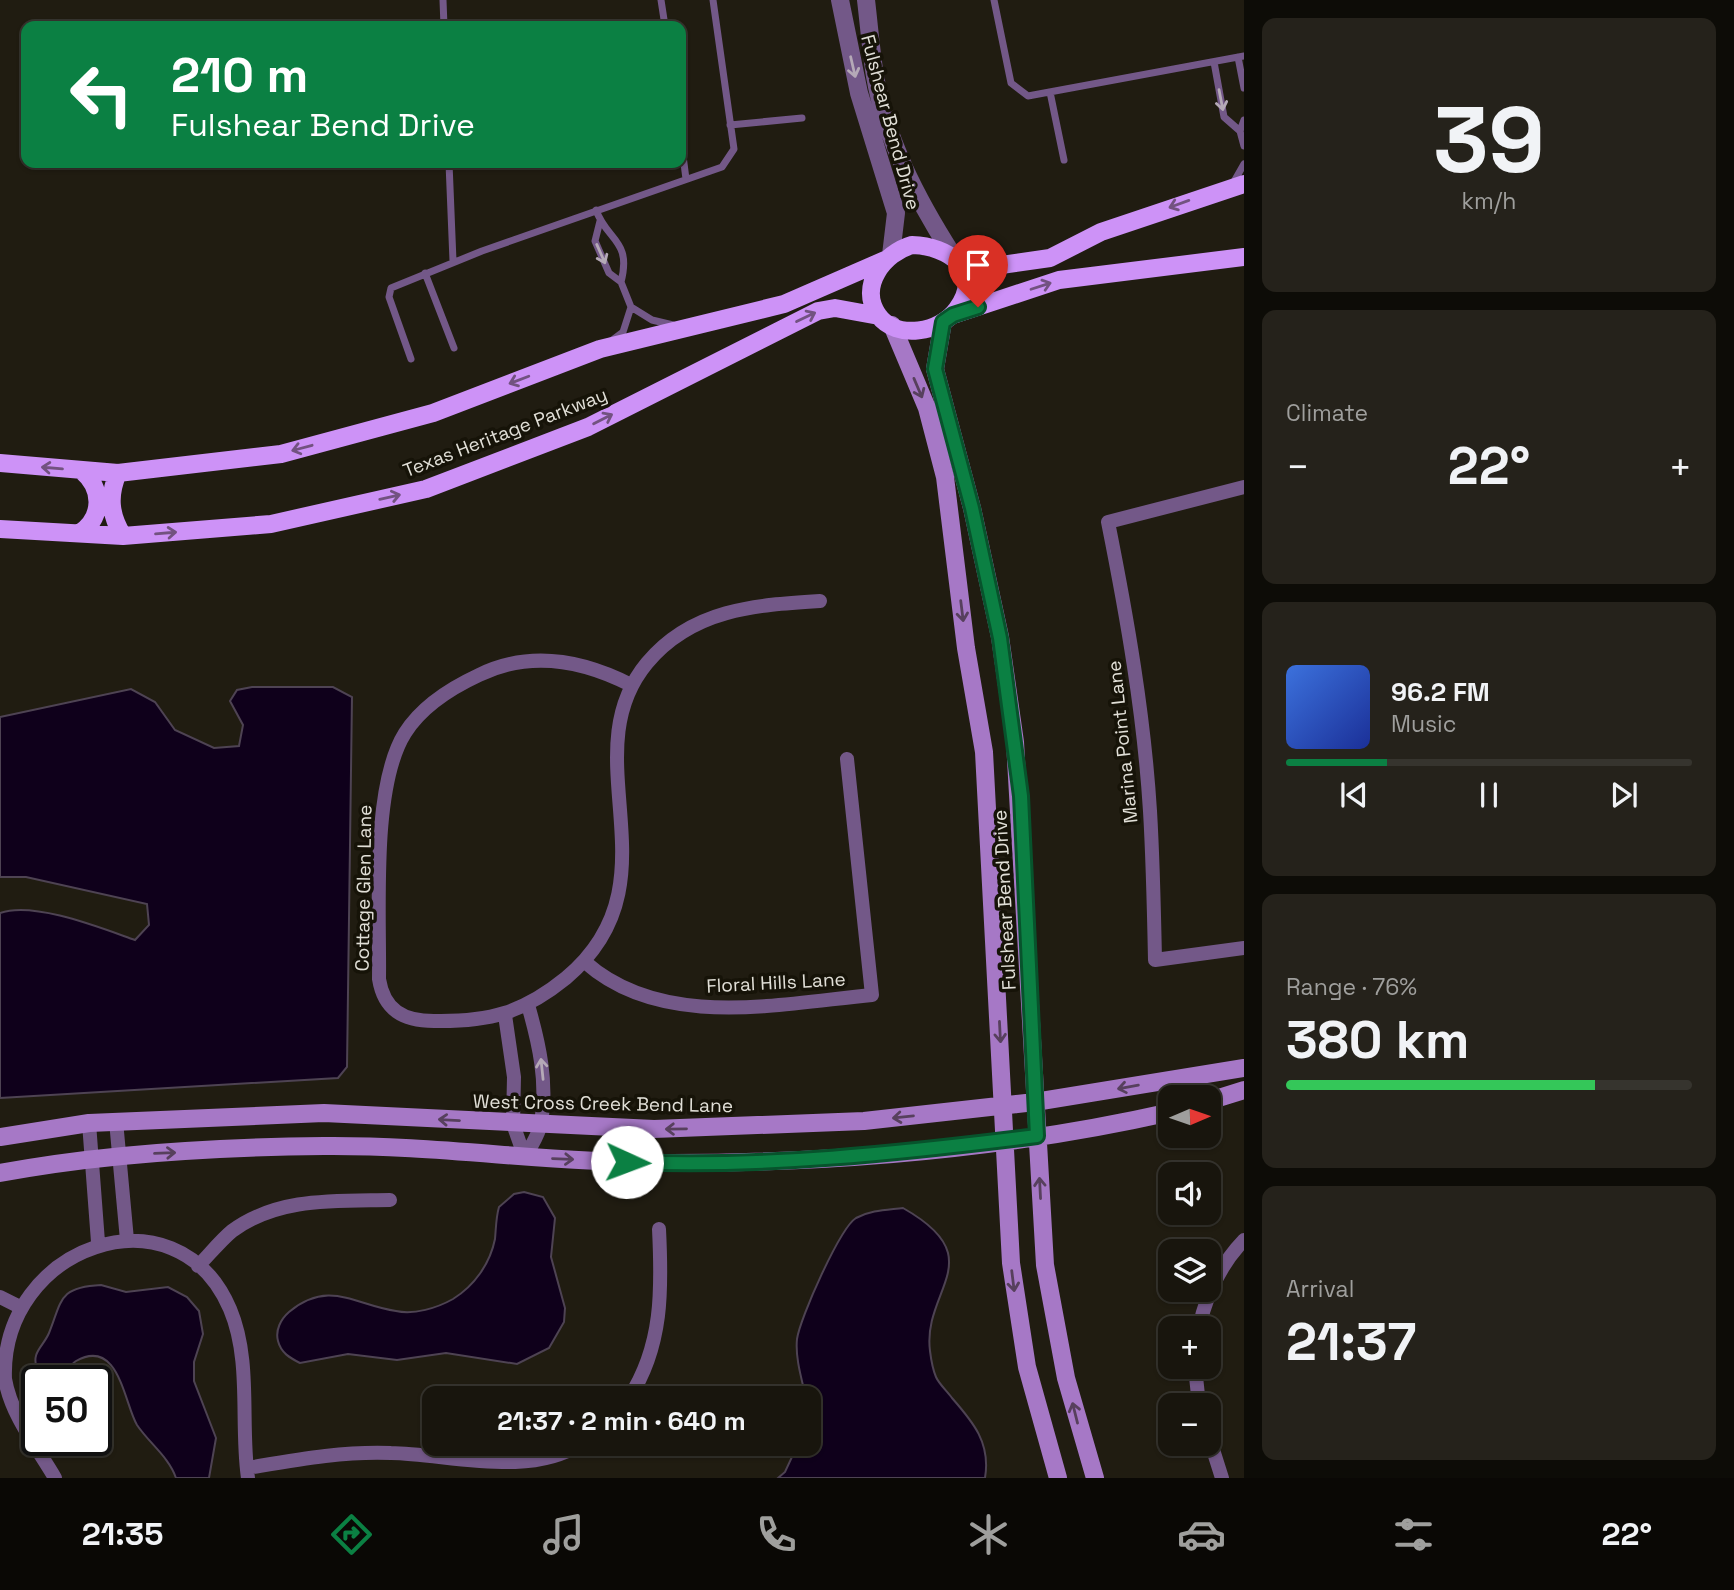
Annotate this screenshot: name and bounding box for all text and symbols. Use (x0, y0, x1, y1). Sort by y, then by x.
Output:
street label: Fulshear Bend Drive (855, 32, 926, 213)
text: 210 m (171, 44, 308, 106)
icon: left (56, 49, 147, 140)
one-way arrow (847, 55, 860, 78)
text: 39 (1433, 82, 1545, 199)
one-way arrow (1215, 88, 1228, 111)
text: Fulshear Bend Drive (171, 105, 475, 145)
text: km/h (1462, 186, 1516, 216)
one-way arrow (1168, 199, 1190, 211)
pin (948, 235, 1008, 307)
one-way arrow (595, 243, 608, 265)
icon: arrive (959, 246, 997, 284)
one-way arrow (1029, 279, 1051, 291)
one-way arrow (795, 309, 816, 323)
one-way arrow (508, 375, 530, 387)
one-way arrow (913, 377, 926, 399)
street label: Texas Heritage Parkway (400, 382, 611, 483)
text: Climate (1286, 398, 1368, 428)
one-way arrow (592, 411, 613, 425)
text: 22° (1448, 433, 1530, 499)
one-way arrow (291, 442, 314, 455)
text: − (1286, 443, 1310, 491)
text: + (1668, 443, 1692, 491)
one-way arrow (41, 461, 64, 474)
one-way arrow (378, 490, 401, 504)
one-way arrow (154, 526, 177, 539)
one-way arrow (955, 599, 968, 622)
street label: Marina Point Lane (1102, 659, 1143, 824)
text: 96.2 FM (1391, 675, 1490, 709)
text: Music (1391, 709, 1456, 739)
icon: previous (1335, 776, 1373, 814)
icon: pause (1470, 776, 1508, 814)
icon: next (1605, 776, 1643, 814)
street label: Cottage Glen Lane (350, 804, 377, 972)
street label: Fulshear Bend Drive (987, 809, 1022, 991)
street label: Floral Hills Lane (706, 966, 846, 999)
text: Range · 76% (1286, 972, 1417, 1002)
text: 380 km (1286, 1007, 1469, 1073)
one-way arrow (993, 1020, 1006, 1043)
one-way arrow (535, 1058, 548, 1080)
one-way arrow (1117, 1081, 1140, 1094)
north arrow (1158, 1085, 1222, 1148)
map controls (1158, 1085, 1221, 1456)
street label: West Cross Creek Bend Lane (473, 1089, 733, 1118)
one-way arrow (892, 1111, 915, 1124)
one-way arrow (438, 1113, 460, 1126)
one-way arrow (665, 1122, 688, 1136)
position arrow (590, 1125, 664, 1199)
one-way arrow (153, 1147, 176, 1160)
one-way arrow (552, 1153, 575, 1166)
button: sound (1158, 1162, 1221, 1225)
one-way arrow (1033, 1177, 1046, 1200)
button: layers (1158, 1239, 1221, 1302)
one-way arrow (1007, 1270, 1020, 1292)
text: Arrival (1286, 1274, 1354, 1304)
text: 21:37 (1286, 1309, 1416, 1375)
button: + (1158, 1316, 1221, 1379)
speed limit sign: 50 (21, 1365, 112, 1456)
button: − (1158, 1393, 1221, 1456)
one-way arrow (1068, 1402, 1081, 1425)
text: 21:37 · 2 min · 640 m (497, 1404, 746, 1438)
icon: directions (327, 1510, 376, 1559)
icon: music (539, 1510, 588, 1559)
icon: phone (752, 1510, 801, 1559)
icon: climate (964, 1510, 1013, 1559)
icon: car (1177, 1510, 1226, 1559)
icon: filters (1389, 1510, 1438, 1559)
text: 21:35 (82, 1514, 163, 1554)
text: 22° (1602, 1514, 1652, 1554)

